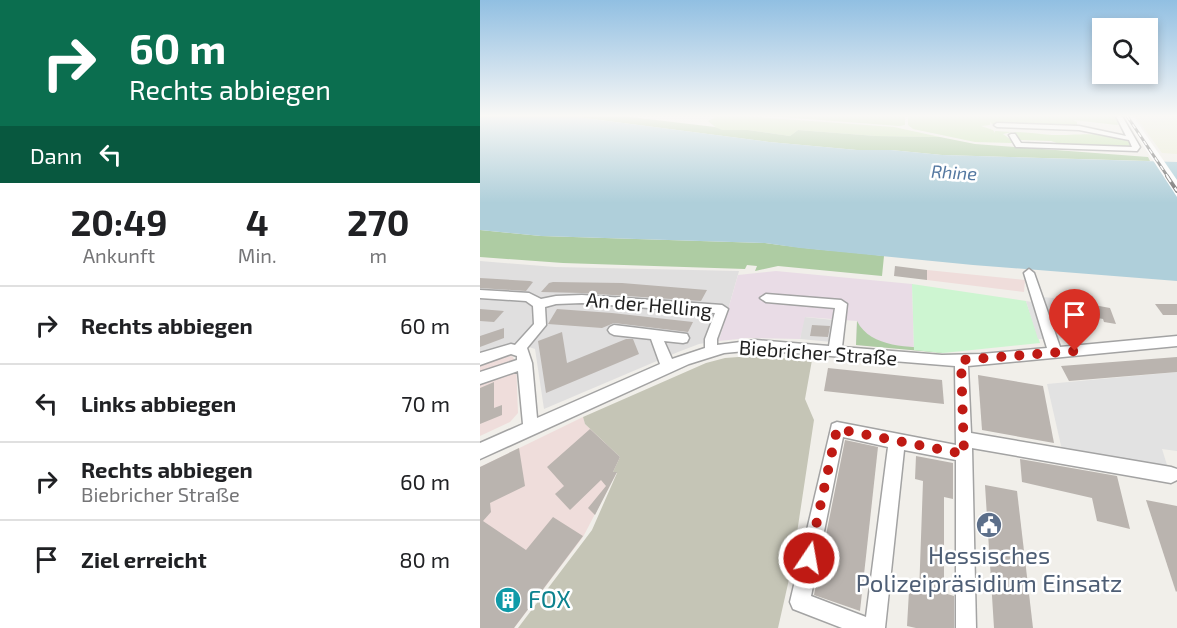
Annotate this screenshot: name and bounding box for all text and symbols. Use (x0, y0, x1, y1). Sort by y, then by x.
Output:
map controls (1092, 18, 1158, 84)
button: search (1092, 18, 1158, 84)
text: 60 m (129, 22, 226, 72)
icon: right (30, 24, 108, 102)
text: Rechts abbiegen (129, 73, 331, 105)
icon: left (94, 138, 127, 171)
text: Dann (30, 142, 82, 168)
water label: Rhine (930, 160, 978, 184)
text: 20:49 (70, 200, 167, 243)
text: 4 (246, 200, 269, 243)
text: 270 (347, 200, 410, 243)
text: Ankunft (83, 243, 155, 267)
text: Min. (238, 243, 277, 267)
text: m (369, 243, 387, 267)
street label: An der Helling (585, 287, 713, 321)
pin (1049, 289, 1100, 351)
icon: arrive (1058, 298, 1091, 331)
icon: right (30, 309, 63, 342)
text: Rechts abbiegen (81, 312, 253, 338)
text: 60 m (400, 312, 450, 338)
street label: Biebricher Straße (738, 334, 898, 370)
icon: left (30, 387, 63, 420)
text: Links abbiegen (81, 390, 236, 416)
text: 70 m (401, 390, 450, 416)
text: Rechts abbiegen (81, 456, 253, 482)
icon: right (30, 465, 63, 498)
text: 60 m (400, 468, 450, 494)
text: Biebricher Straße (81, 482, 240, 506)
public building icon: Hessisches Polizeipräsidium Einsatz (974, 510, 1004, 540)
position arrow (777, 526, 841, 590)
place label: Hessisches Polizeipräsidium Einsatz (856, 540, 1122, 597)
icon: arrive (30, 543, 63, 576)
text: Ziel erreicht (81, 546, 207, 572)
text: 80 m (399, 546, 450, 572)
place label: FOX (528, 584, 571, 613)
building icon: FOX (493, 585, 523, 615)

